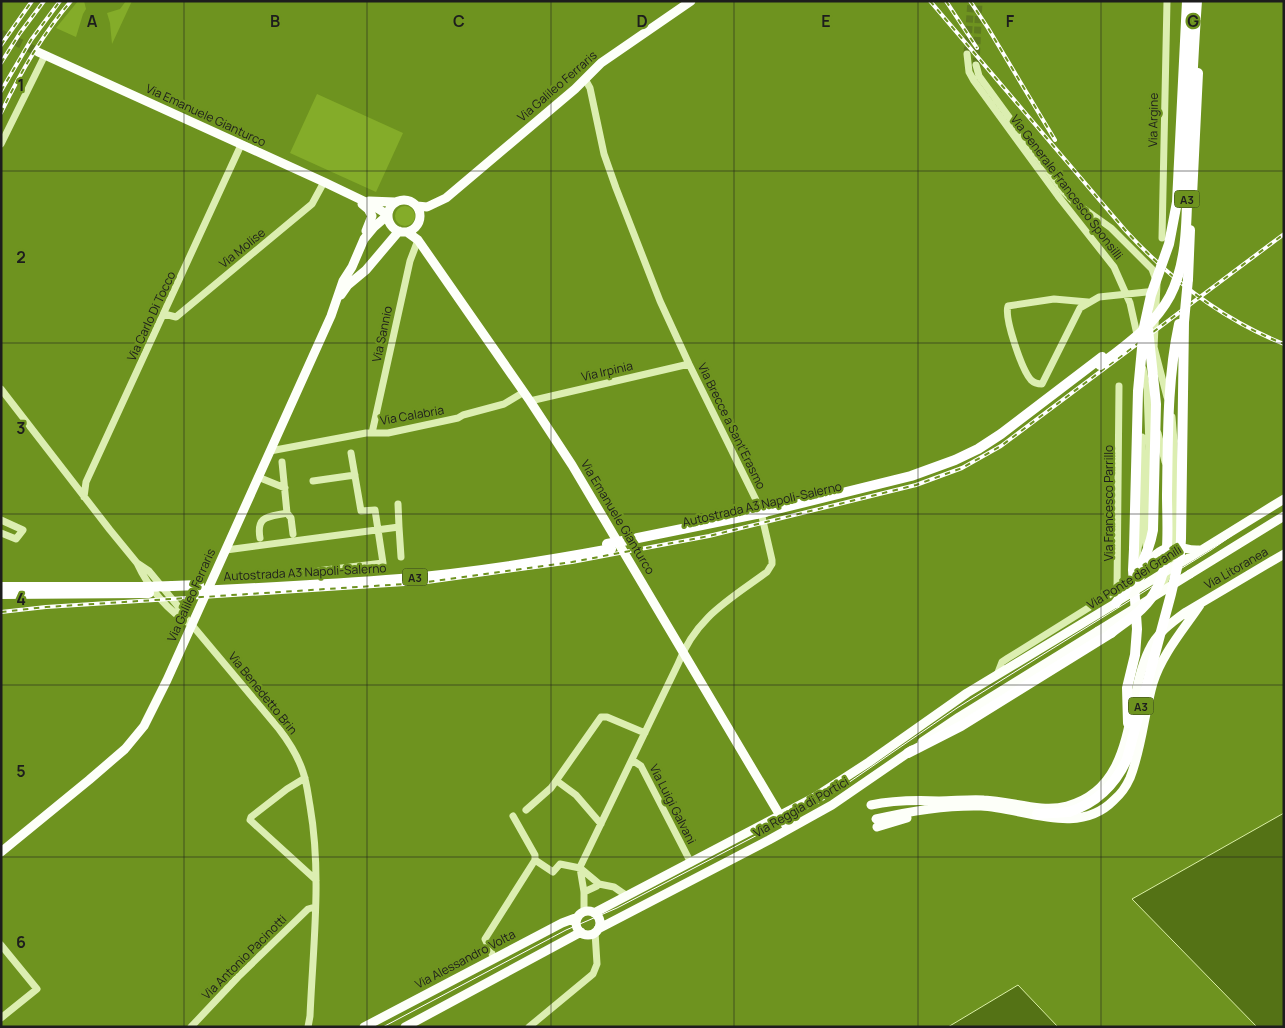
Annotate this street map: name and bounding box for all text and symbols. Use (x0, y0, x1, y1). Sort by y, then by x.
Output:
text: A (87, 10, 98, 32)
text: B (270, 10, 280, 32)
text: C (453, 10, 465, 32)
text: D (636, 10, 648, 32)
text: E (821, 10, 831, 32)
text: F (1006, 10, 1015, 32)
text: G (1187, 10, 1199, 32)
street label: Via Galileo Ferraris (514, 47, 600, 125)
text: 1 (17, 74, 25, 96)
street label: Via Emanuele Gianturco (143, 80, 269, 150)
street label: Via Argine (1144, 93, 1162, 147)
street label: Via Generale Francesco Sponsilli (1007, 111, 1127, 263)
road number: A3 (1174, 190, 1200, 208)
street label: Via Molise (215, 224, 269, 272)
text: 2 (16, 246, 26, 268)
street label: Via Carlo Di Tocco (123, 268, 179, 364)
street label: Via Sannio (368, 304, 396, 364)
street label: Via Irpinia (580, 357, 634, 385)
street label: Via Brecce a Sant'Erasmo (694, 360, 770, 492)
street label: Via Calabria (379, 401, 445, 429)
text: 3 (16, 417, 26, 439)
street label: Via Francesco Parrillo (1100, 445, 1117, 561)
street label: Via Emanuele Gianturco (577, 457, 659, 577)
street label: Autostrada A3 Napoli-Salerno (681, 477, 843, 531)
street label: Via Ponte dei Granili (1084, 541, 1184, 613)
street label: Via Litoranea (1201, 543, 1271, 593)
street label: Via Galileo Ferraris (163, 546, 219, 644)
street label: Autostrada A3 Napoli-Salerno (223, 559, 387, 585)
road number: A3 (402, 568, 428, 586)
text: 4 (16, 588, 26, 610)
street label: Via Benedetto Brin (225, 648, 301, 738)
road number: A3 (1128, 698, 1154, 714)
text: 5 (16, 760, 26, 782)
street label: Via Luigi Galvani (646, 761, 700, 847)
street label: Via Reggia di Portici (750, 773, 852, 841)
street label: Via Antonio Pacinotti (198, 911, 290, 1003)
street label: Via Alessandro Volta (412, 925, 518, 993)
text: 6 (16, 931, 26, 953)

